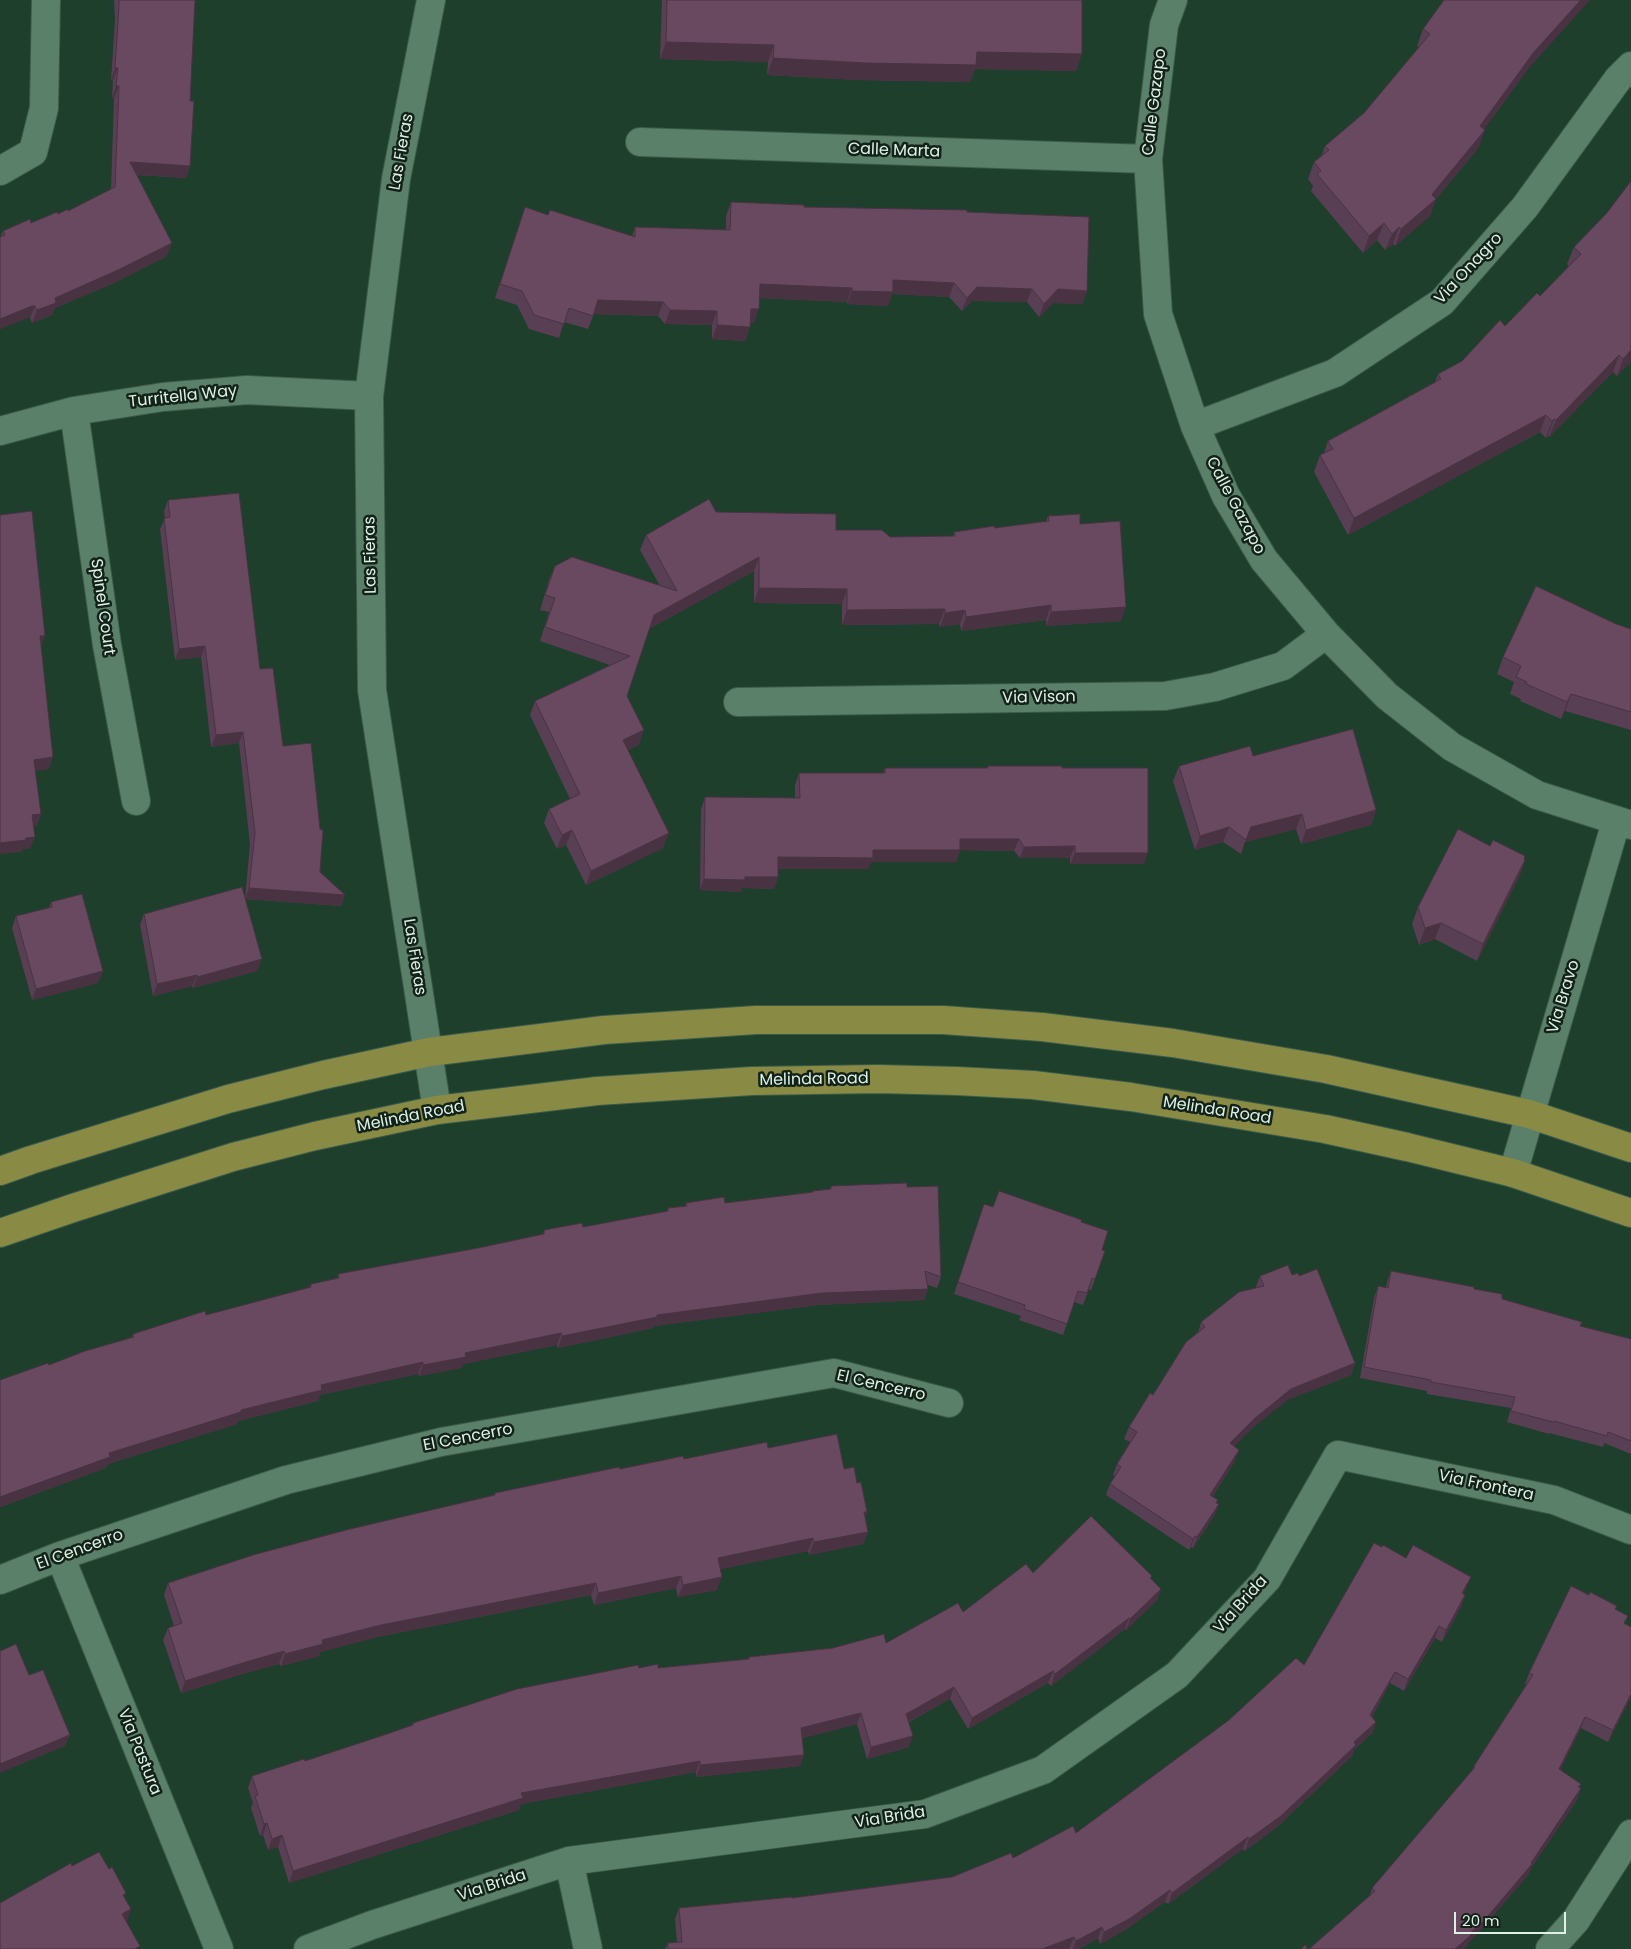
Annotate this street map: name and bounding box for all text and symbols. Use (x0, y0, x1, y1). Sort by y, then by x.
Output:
street label: Calle Gazapo (1139, 47, 1171, 157)
street label: Las Fieras (386, 112, 418, 192)
street label: Calle Marta (847, 140, 941, 162)
street label: Via Onagro (1431, 229, 1507, 309)
street label: Turritella Way (128, 382, 238, 412)
street label: Calle Gazapo (1201, 454, 1269, 558)
street label: Las Fieras (361, 516, 381, 594)
street label: Spinel Court (86, 558, 118, 656)
street label: Via Vison (1002, 688, 1076, 708)
street label: Las Fieras (398, 917, 430, 997)
street label: Via Bravo (1544, 958, 1584, 1036)
street label: Melinda Road (759, 1069, 869, 1091)
street label: Melinda Road (1162, 1093, 1272, 1129)
street label: Melinda Road (356, 1097, 466, 1137)
street label: El Cencerro (835, 1366, 927, 1406)
street label: El Cencerro (422, 1420, 514, 1456)
street label: Via Frontera (1437, 1467, 1535, 1505)
street label: El Cencerro (34, 1525, 126, 1575)
street label: Via Brida (1210, 1572, 1272, 1638)
street label: Via Pastura (113, 1706, 165, 1798)
street label: Via Brida (853, 1803, 927, 1833)
street label: Via Brida (455, 1866, 529, 1906)
scale bar (1456, 1902, 1568, 1934)
text: 20 m (1462, 1910, 1500, 1931)

